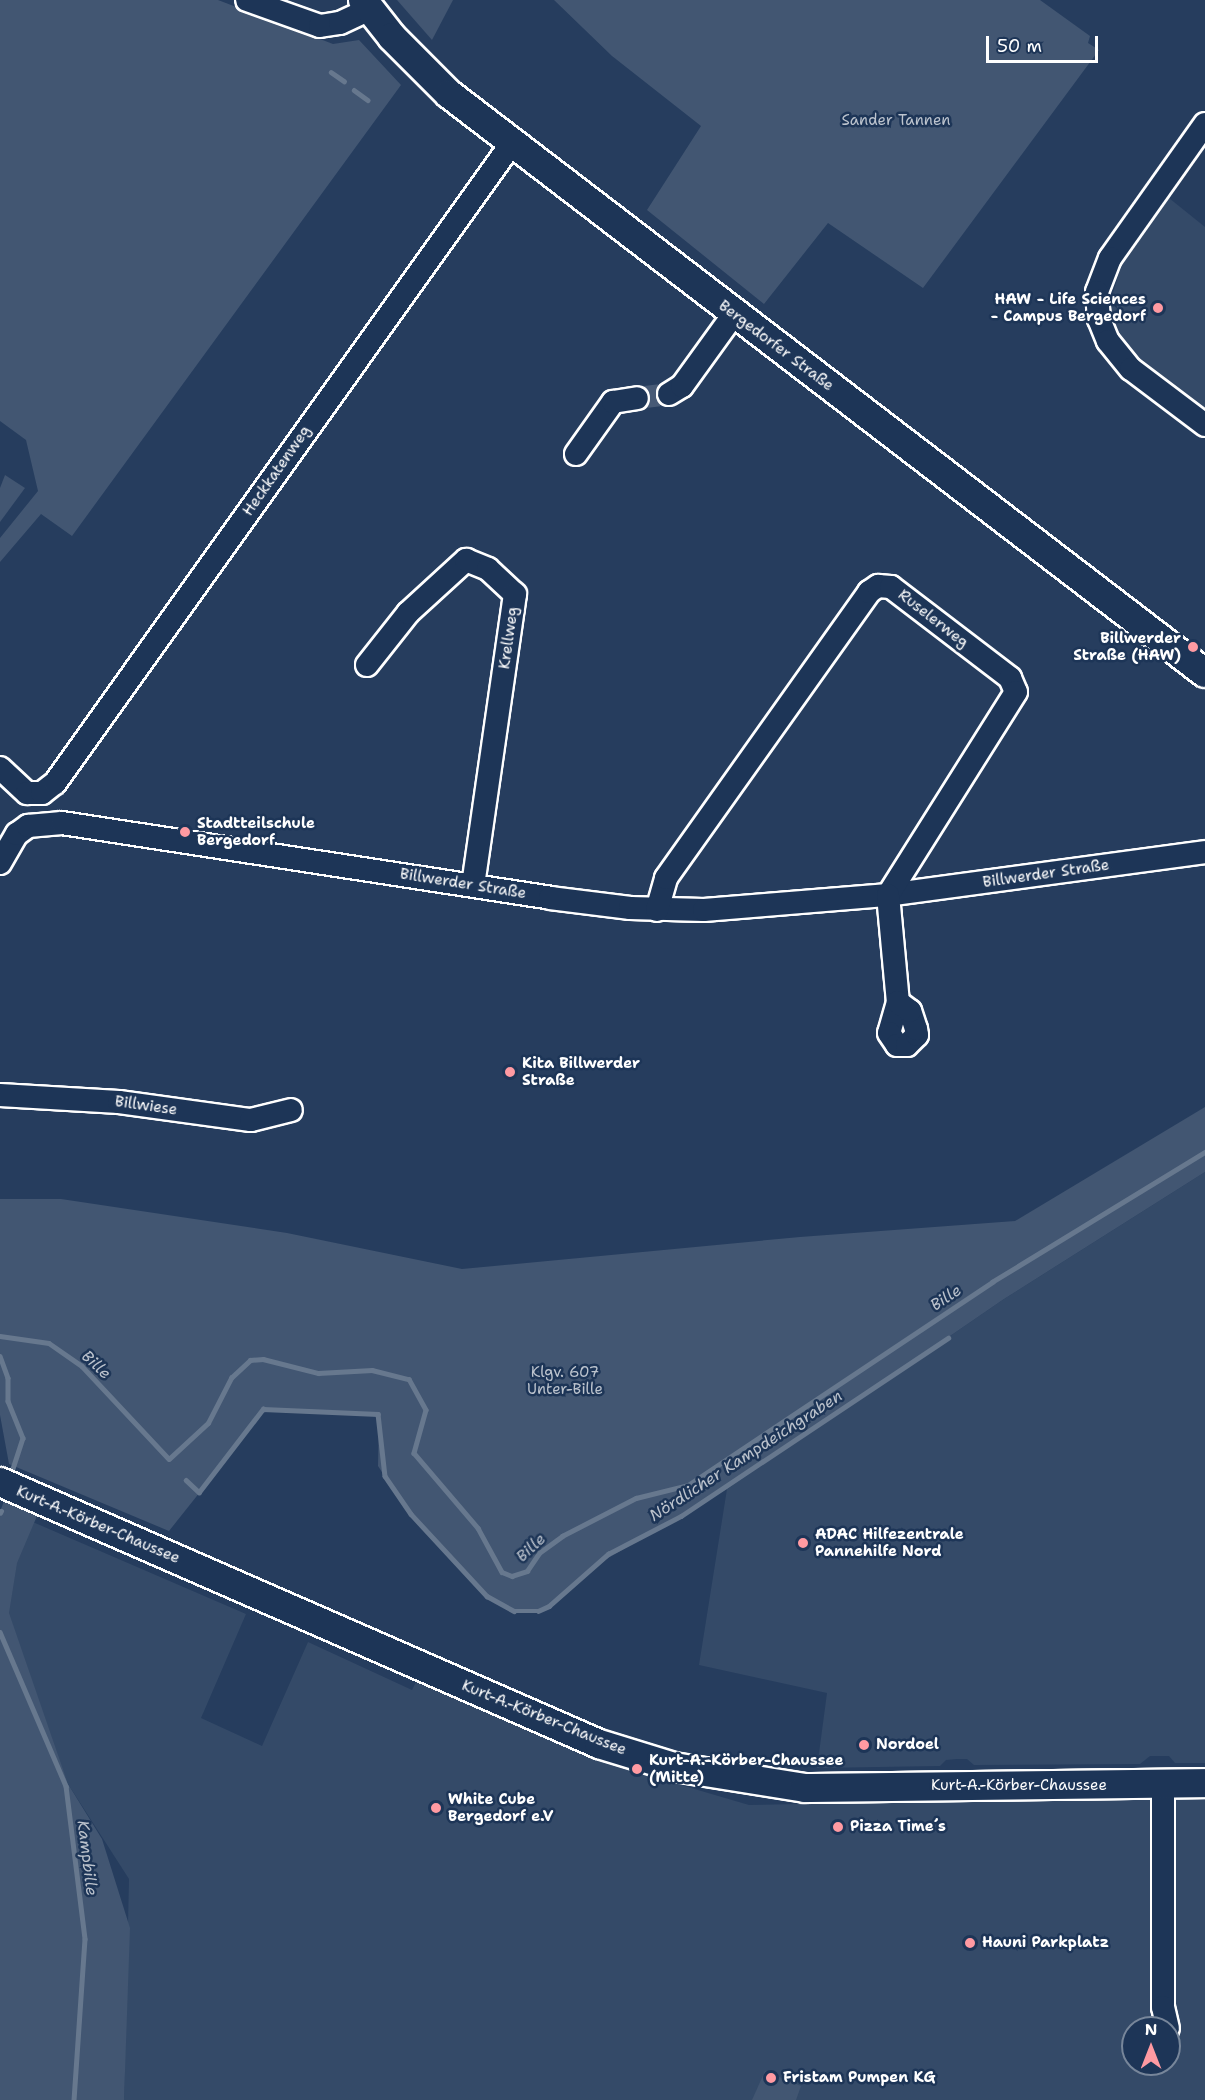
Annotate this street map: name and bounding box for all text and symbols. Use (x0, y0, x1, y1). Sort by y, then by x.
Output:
scale bar (989, 24, 1102, 62)
text: 50 m (997, 34, 1042, 58)
park label: Sander Tannen (841, 112, 951, 130)
place label: HAW - Life Sciences - Campus Bergedorf (990, 290, 1146, 325)
street label: Bergedorfer Straße (715, 297, 837, 395)
marker: HAW - Life Sciences - Campus Bergedorf (1151, 301, 1165, 315)
street label: Heckkatenweg (239, 422, 315, 520)
street label: Ruselerweg (894, 586, 972, 652)
street label: Krellweg (496, 606, 522, 670)
place label: Billwerder Straße (HAW) (1073, 629, 1181, 664)
marker: Billwerder Straße (HAW) (1186, 640, 1200, 654)
place label: Stadtteilschule Bergedorf (197, 814, 315, 849)
marker: Stadtteilschule Bergedorf (178, 825, 192, 839)
street label: Billwerder Straße (982, 856, 1110, 892)
street label: Billwerder Straße (399, 865, 527, 903)
place label: Kita Billwerder Straße (522, 1054, 640, 1089)
marker: Kita Billwerder Straße (503, 1065, 517, 1079)
street label: Billwiese (114, 1093, 178, 1119)
water label: Bille (927, 1281, 965, 1315)
water label: Bille (77, 1347, 115, 1383)
park label: Klgv. 607 Unter-Bille (527, 1363, 603, 1398)
water label: Nördlicher Kampdeichgraben (646, 1386, 846, 1526)
street label: Kurt-A.-Körber-Chaussee (14, 1482, 182, 1568)
place label: ADAC Hilfezentrale Pannehilfe Nord (815, 1525, 964, 1560)
water label: Bille (512, 1530, 550, 1566)
marker: ADAC Hilfezentrale Pannehilfe Nord (796, 1536, 810, 1550)
street label: Kurt-A.-Körber-Chaussee (459, 1677, 629, 1759)
place label: Nordoel (876, 1736, 939, 1754)
marker: Nordoel (857, 1738, 871, 1752)
place label: Kurt-A.-Körber-Chaussee (Mitte) (649, 1751, 844, 1786)
marker: Kurt-A.-Körber-Chaussee (Mitte) (630, 1762, 644, 1776)
street label: Kurt-A.-Körber-Chaussee (931, 1777, 1107, 1795)
place label: White Cube Bergedorf e.V (448, 1790, 553, 1825)
marker: White Cube Bergedorf e.V (429, 1801, 443, 1815)
place label: Pizza Time´s (850, 1818, 946, 1836)
water label: Kampbille (73, 1819, 101, 1897)
marker: Pizza Time´s (831, 1820, 845, 1834)
place label: Hauni Parkplatz (982, 1934, 1109, 1952)
marker: Hauni Parkplatz (963, 1936, 977, 1950)
north arrow (1121, 2016, 1181, 2076)
text: N (1145, 2019, 1157, 2040)
place label: Fristam Pumpen KG (783, 2069, 936, 2087)
marker: Fristam Pumpen KG (764, 2071, 778, 2085)

